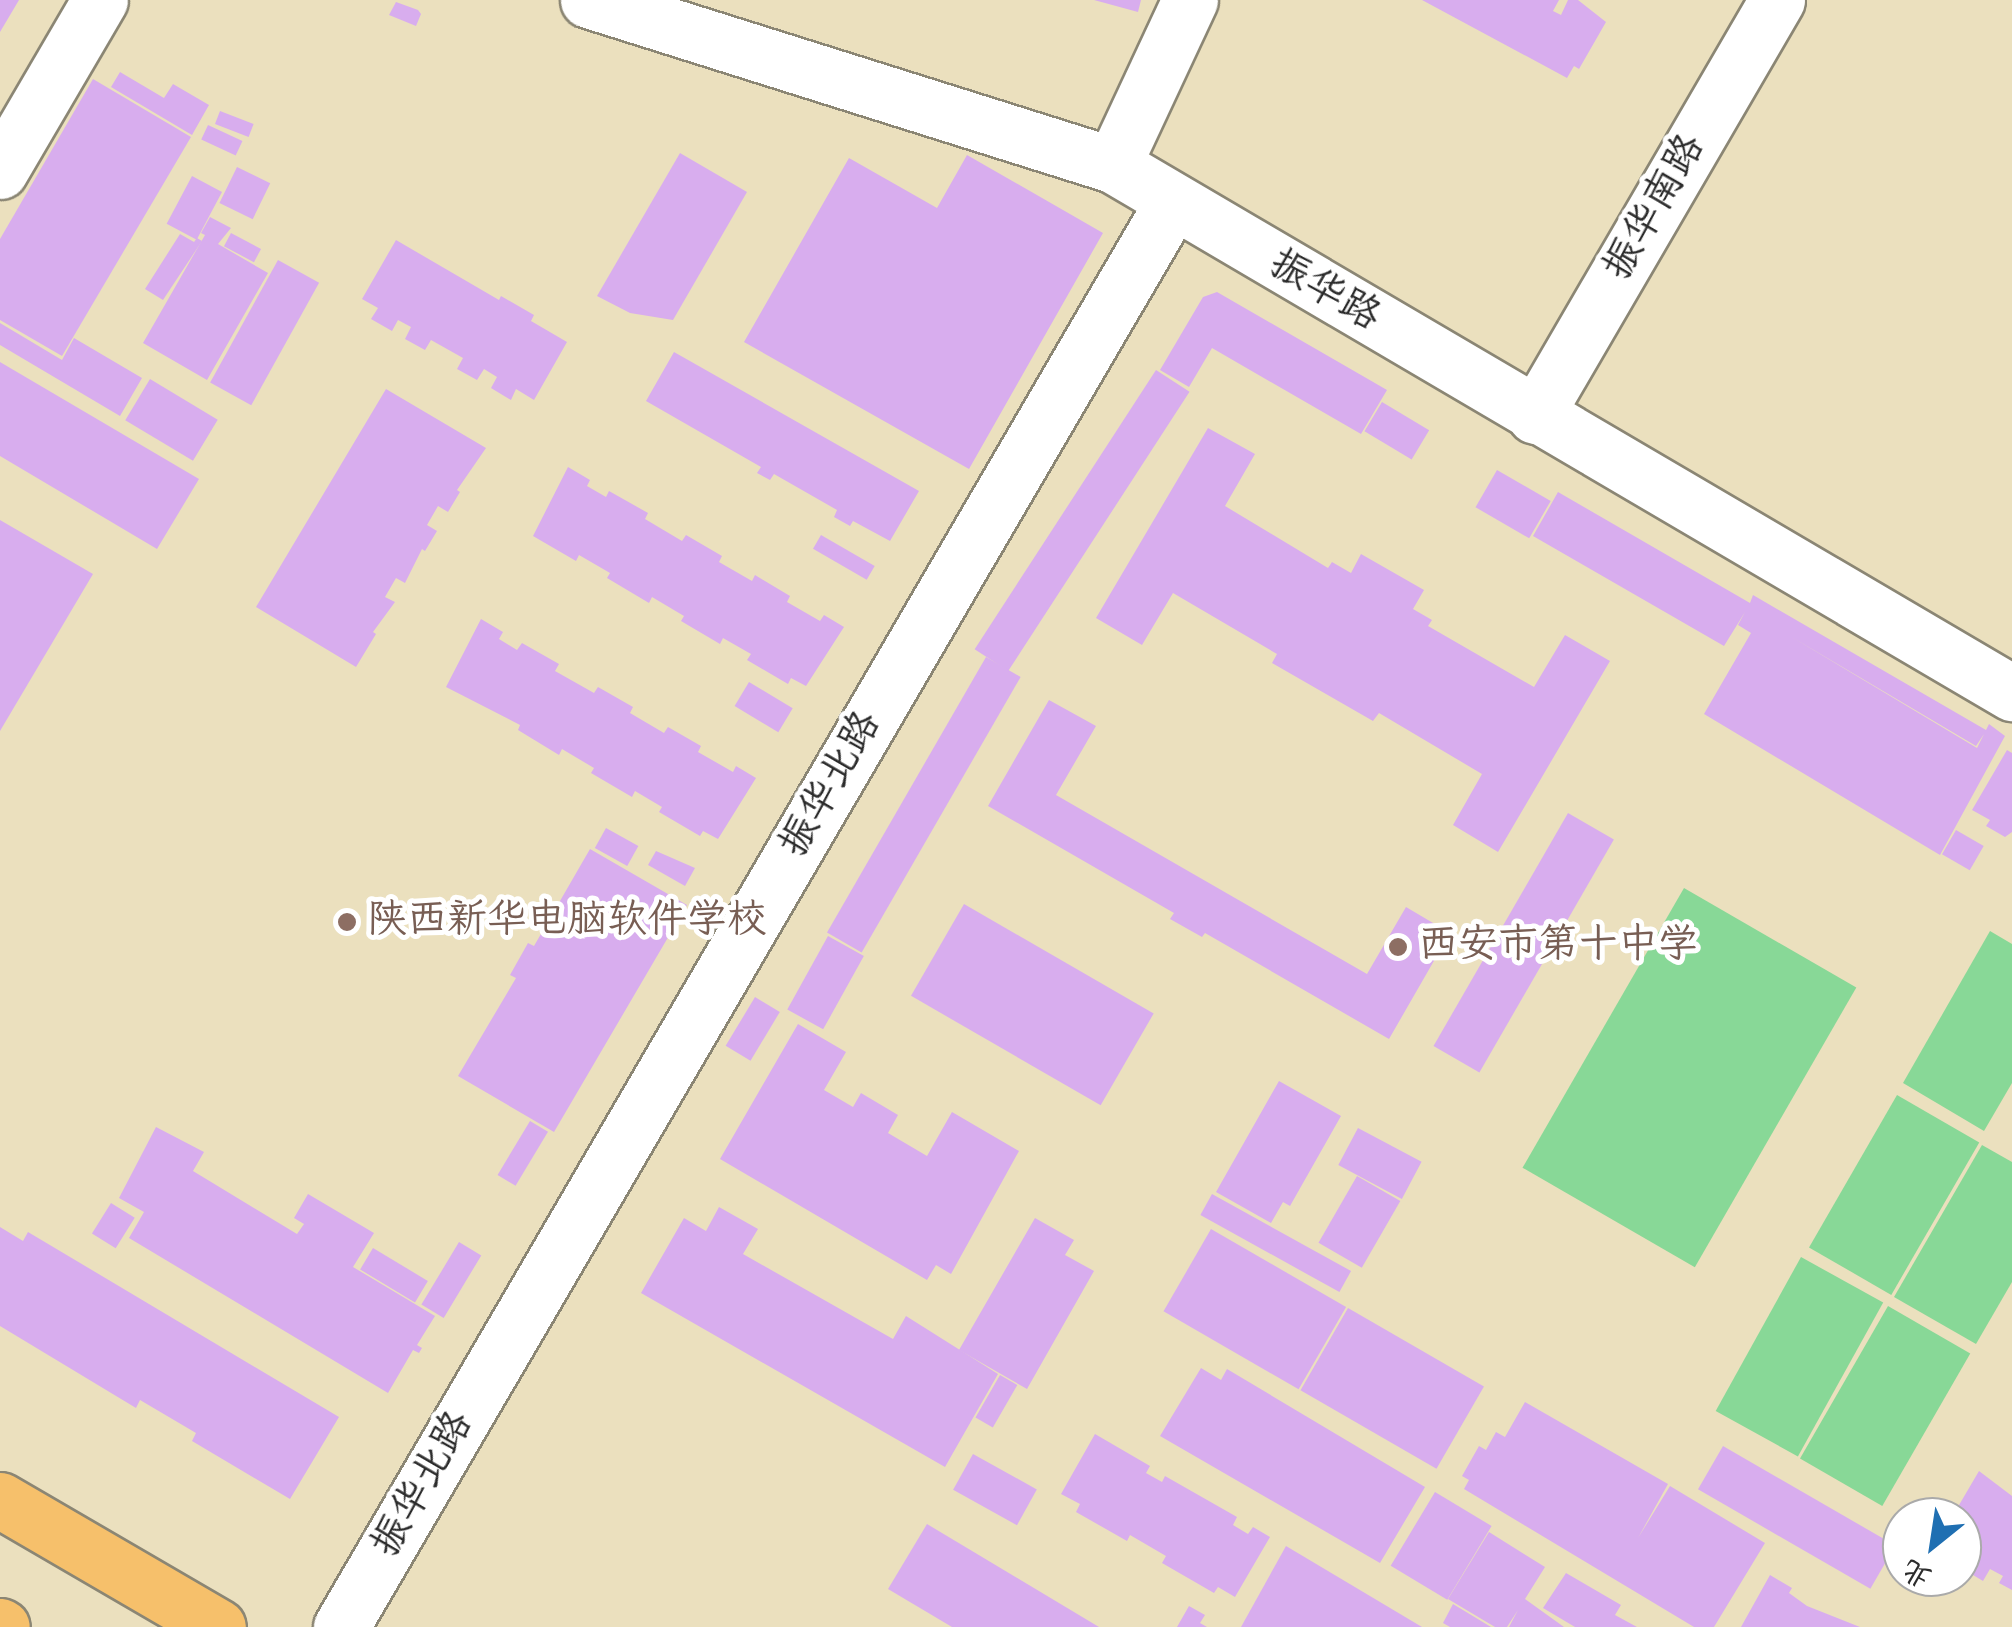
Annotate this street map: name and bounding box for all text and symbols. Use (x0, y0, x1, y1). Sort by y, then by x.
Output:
street label: 振华南路 (1595, 127, 1717, 289)
street label: 振华路 (1260, 241, 1388, 343)
street label: 振华北路 (771, 704, 893, 866)
place label: 陕西新华电脑软件学校 (367, 898, 767, 946)
marker: 陕西新华电脑软件学校 (336, 911, 358, 933)
place label: 西安市第十中学 (1418, 923, 1698, 971)
marker: 西安市第十中学 (1387, 936, 1409, 958)
street label: 振华北路 (363, 1404, 485, 1566)
north arrow (1882, 1497, 1982, 1597)
text: 北 (1895, 1547, 1940, 1596)

